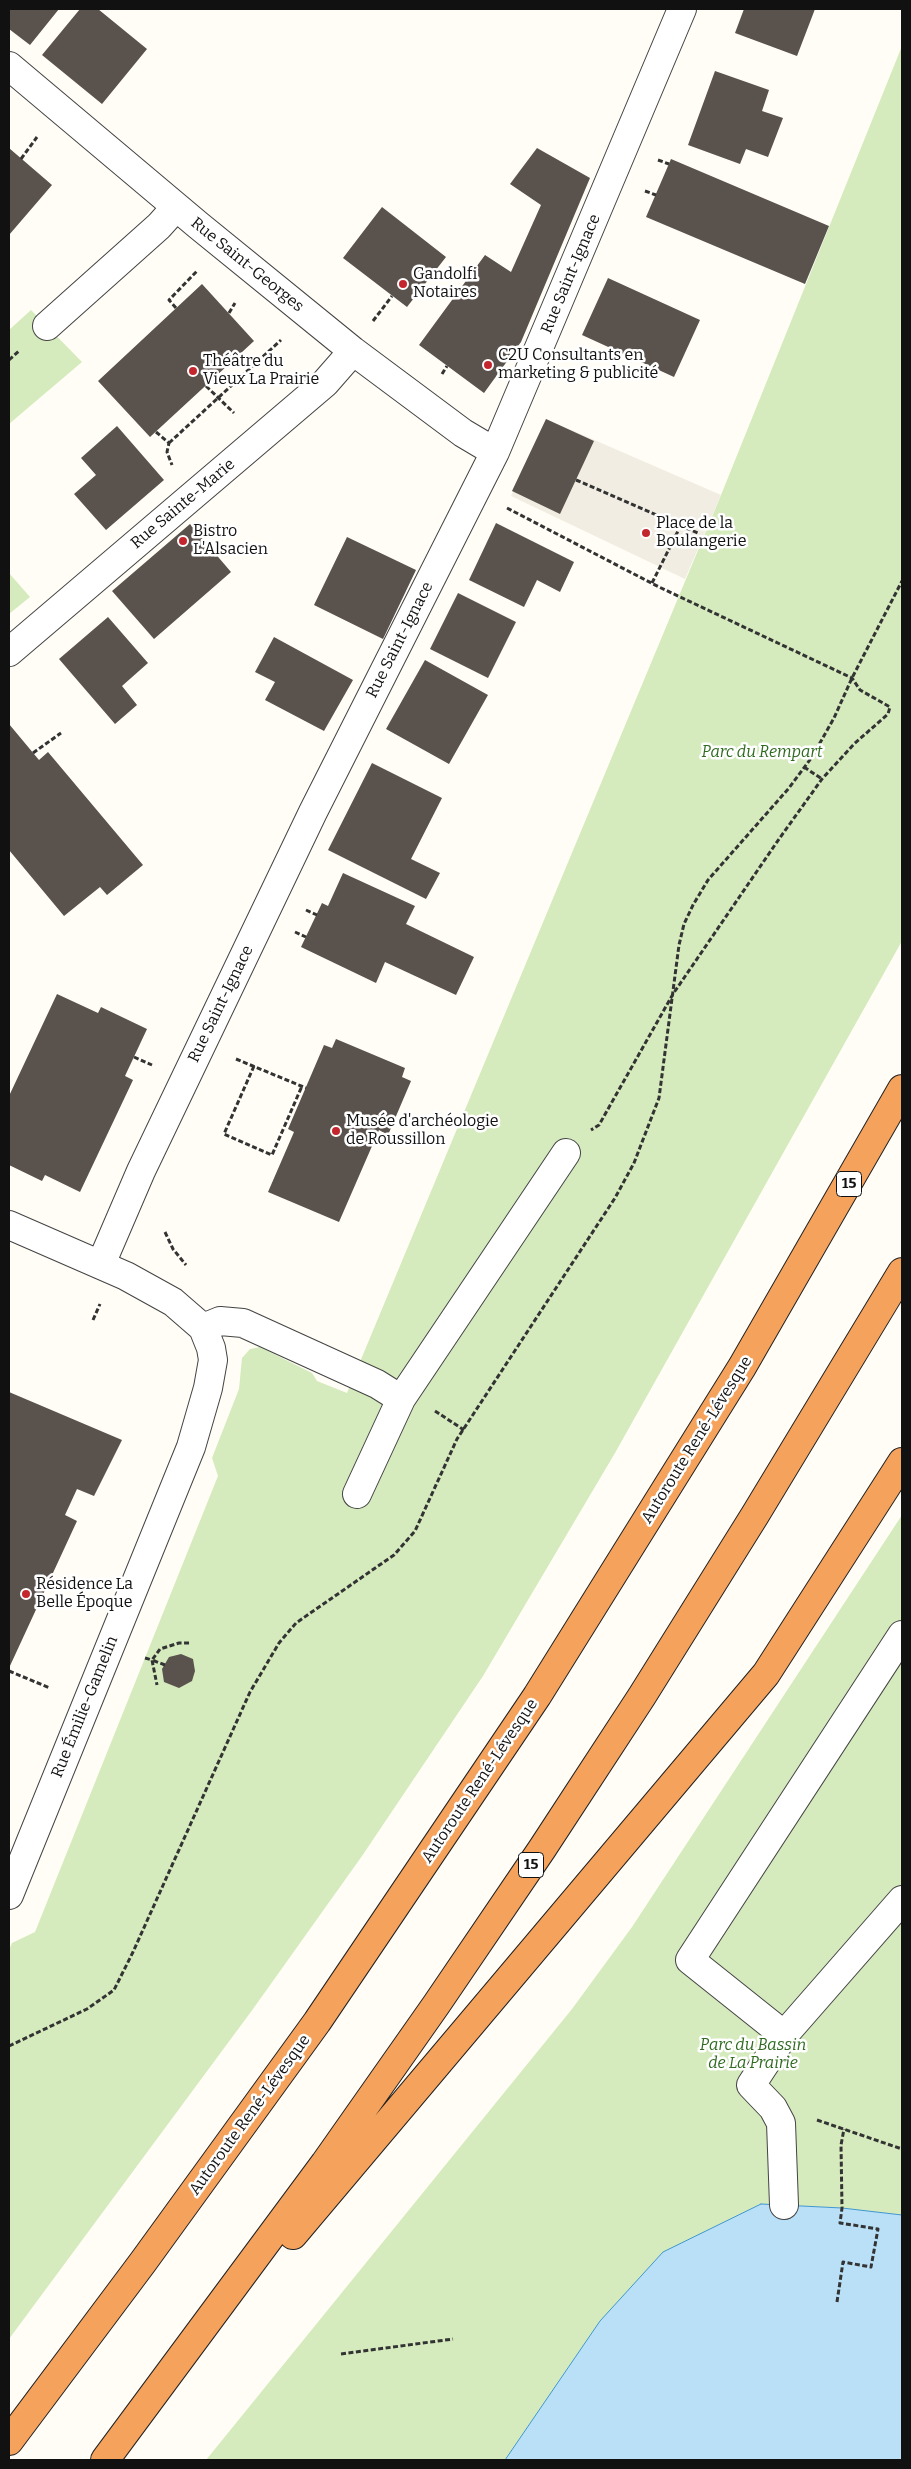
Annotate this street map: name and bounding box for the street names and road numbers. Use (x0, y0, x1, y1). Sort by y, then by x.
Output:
street label: Rue Saint-Ignace (537, 211, 605, 337)
street label: Rue Saint-Georges (187, 214, 307, 316)
street label: Rue Sainte-Marie (127, 455, 239, 553)
street label: Rue Saint-Ignace (362, 579, 438, 701)
street label: Rue Saint-Ignace (184, 942, 258, 1066)
road number: 15 (836, 1172, 862, 1196)
street label: Autoroute René-Lévesque (638, 1353, 756, 1527)
street label: Rue Émilie-Gamelin (48, 1633, 122, 1781)
street label: Autoroute René-Lévesque (418, 1695, 542, 1867)
road number: 15 (518, 1852, 544, 1878)
street label: Autoroute René-Lévesque (185, 2031, 315, 2199)

